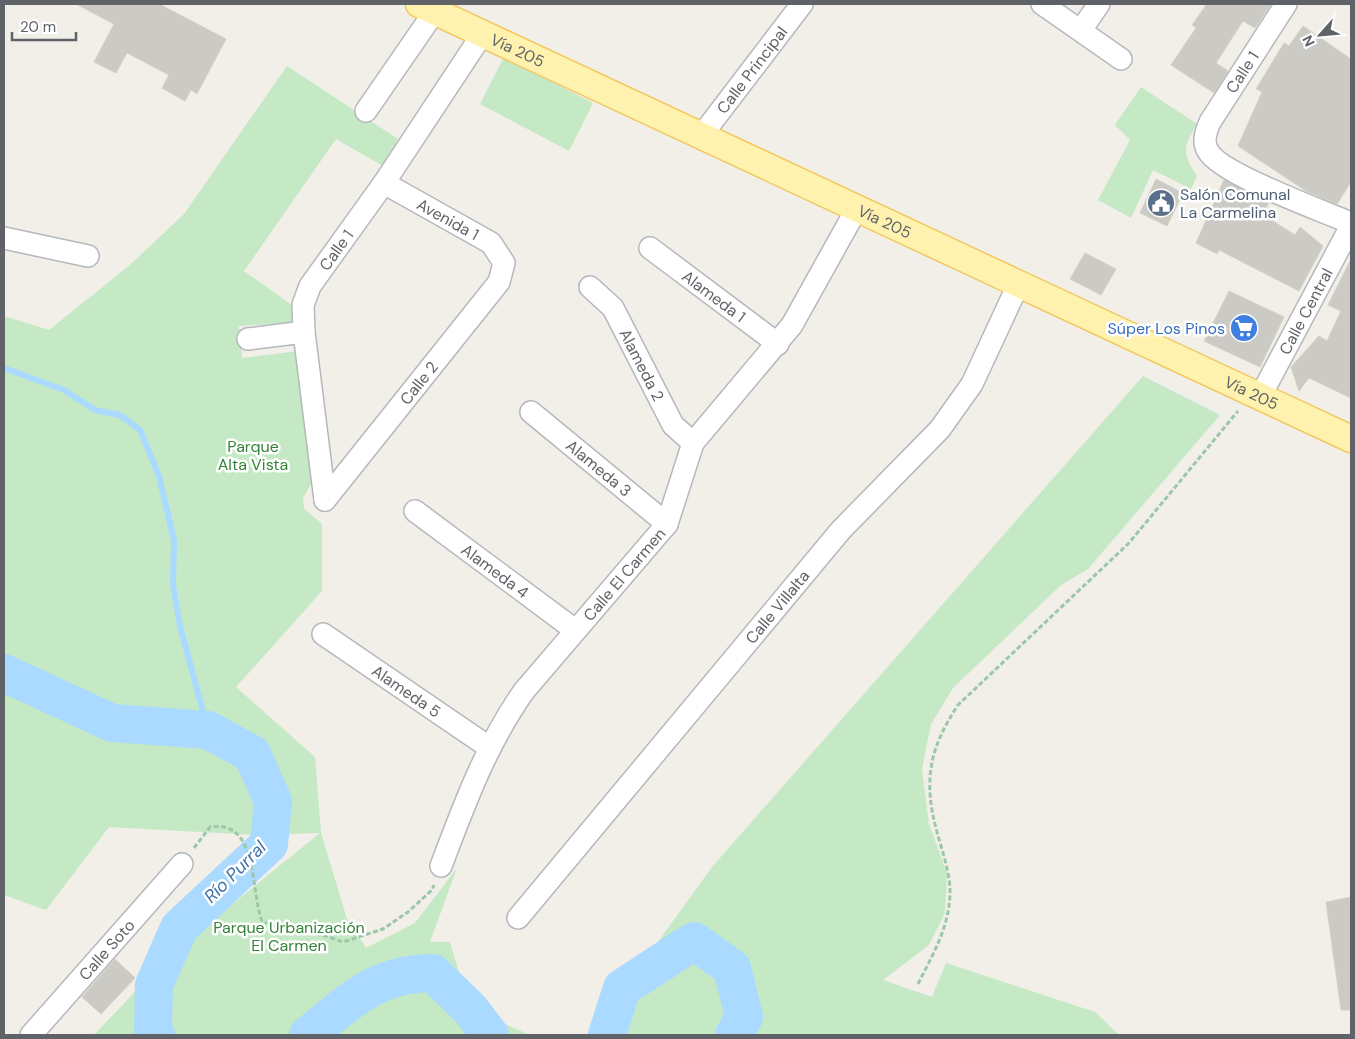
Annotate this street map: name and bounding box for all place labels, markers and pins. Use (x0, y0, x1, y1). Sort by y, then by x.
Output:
place label: Salón Comunal La Carmelina (1180, 184, 1290, 223)
public building icon: Salón Comunal La Carmelina (1146, 188, 1176, 218)
supermarket icon: Súper Los Pinos (1229, 313, 1259, 343)
place label: Súper Los Pinos (1108, 318, 1225, 339)

